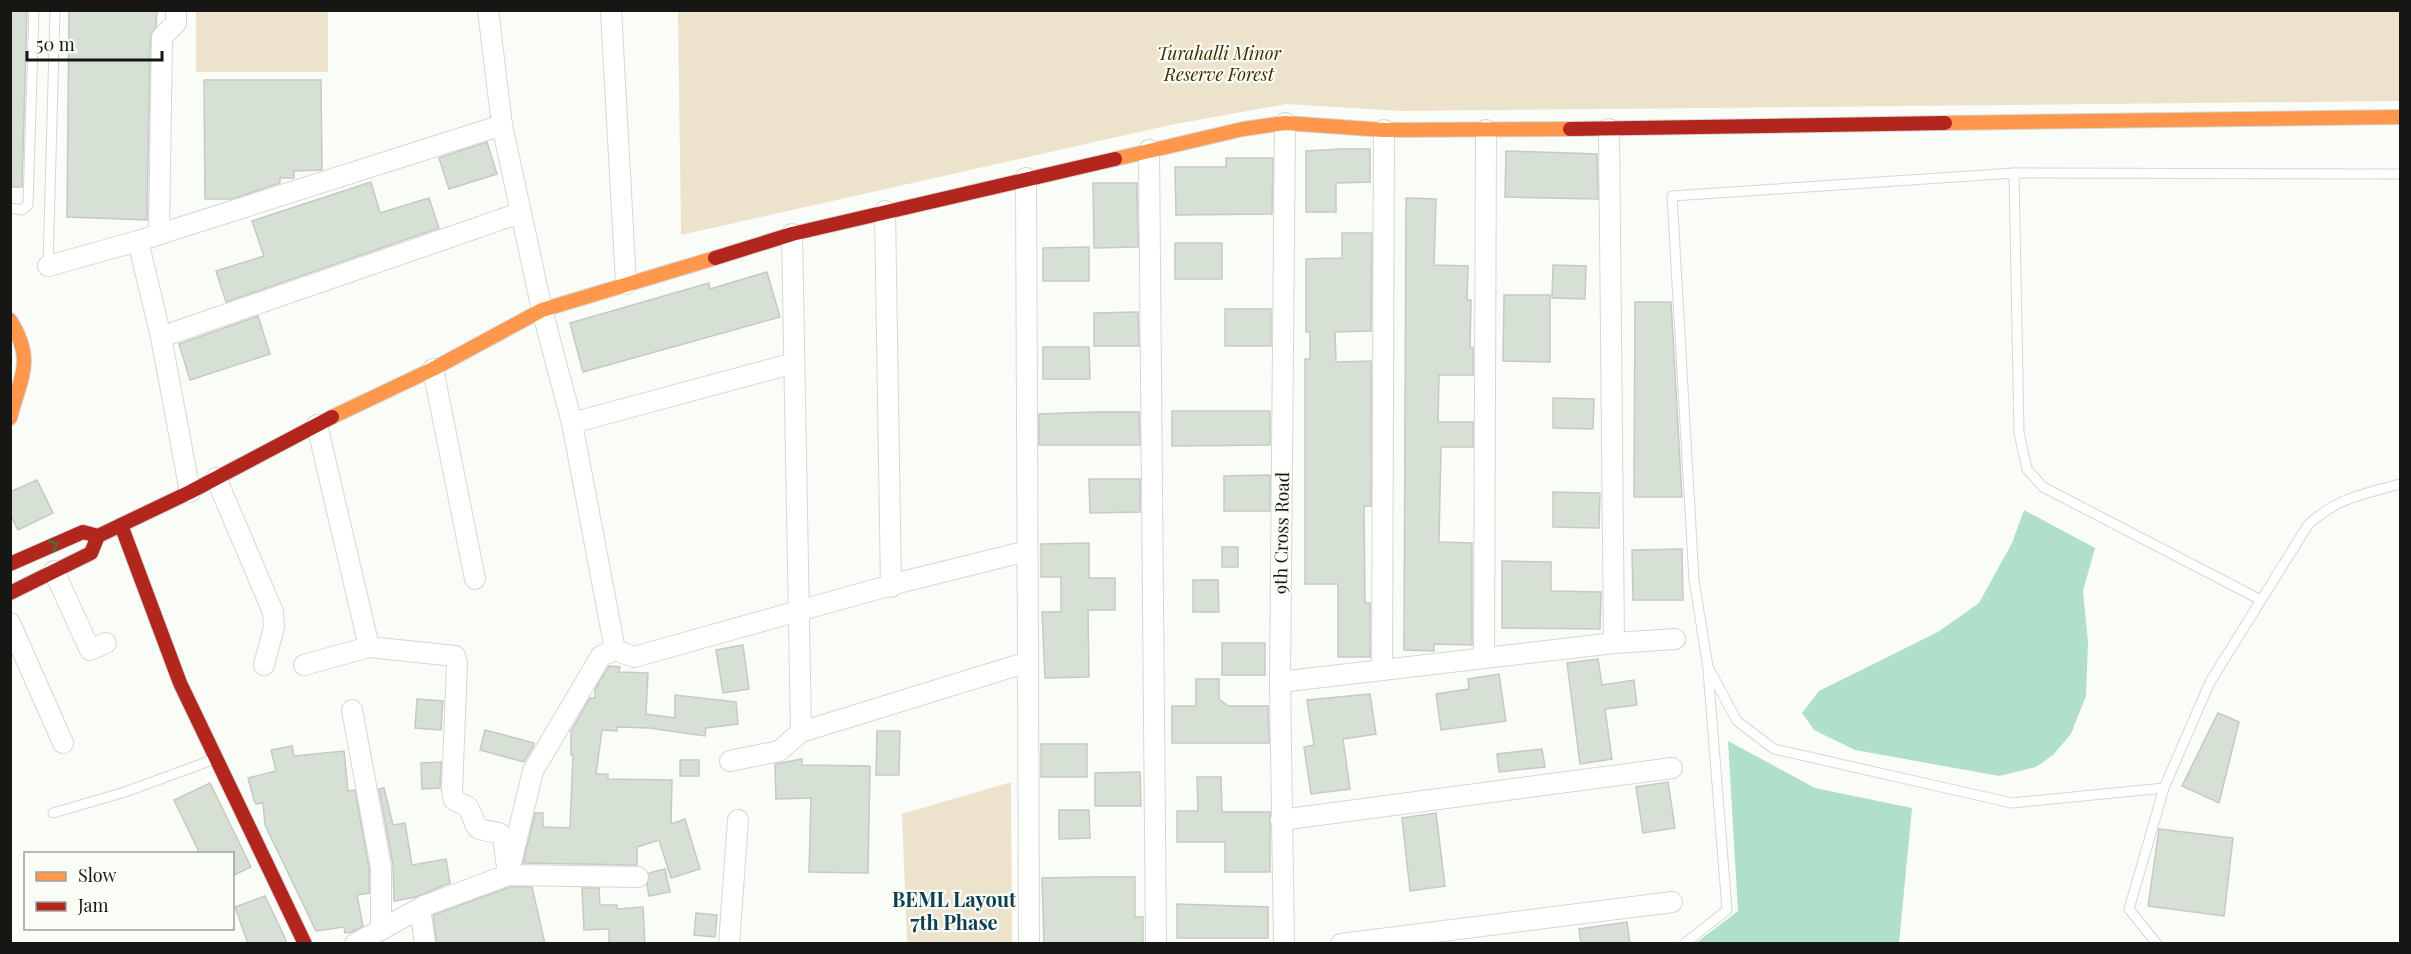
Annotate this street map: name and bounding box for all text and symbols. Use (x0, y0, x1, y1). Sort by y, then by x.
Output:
scale bar (27, 24, 162, 62)
text: 50 m (36, 32, 75, 56)
park label: Turahalli Minor Reserve Forest (1157, 41, 1282, 86)
street label: 9th Cross Road (1268, 471, 1294, 594)
one-way arrow (48, 540, 59, 552)
legend (24, 852, 234, 930)
text: Slow (78, 863, 116, 887)
district label: BEML Layout 7th Phase (892, 885, 1017, 935)
text: Jam (77, 893, 108, 917)

